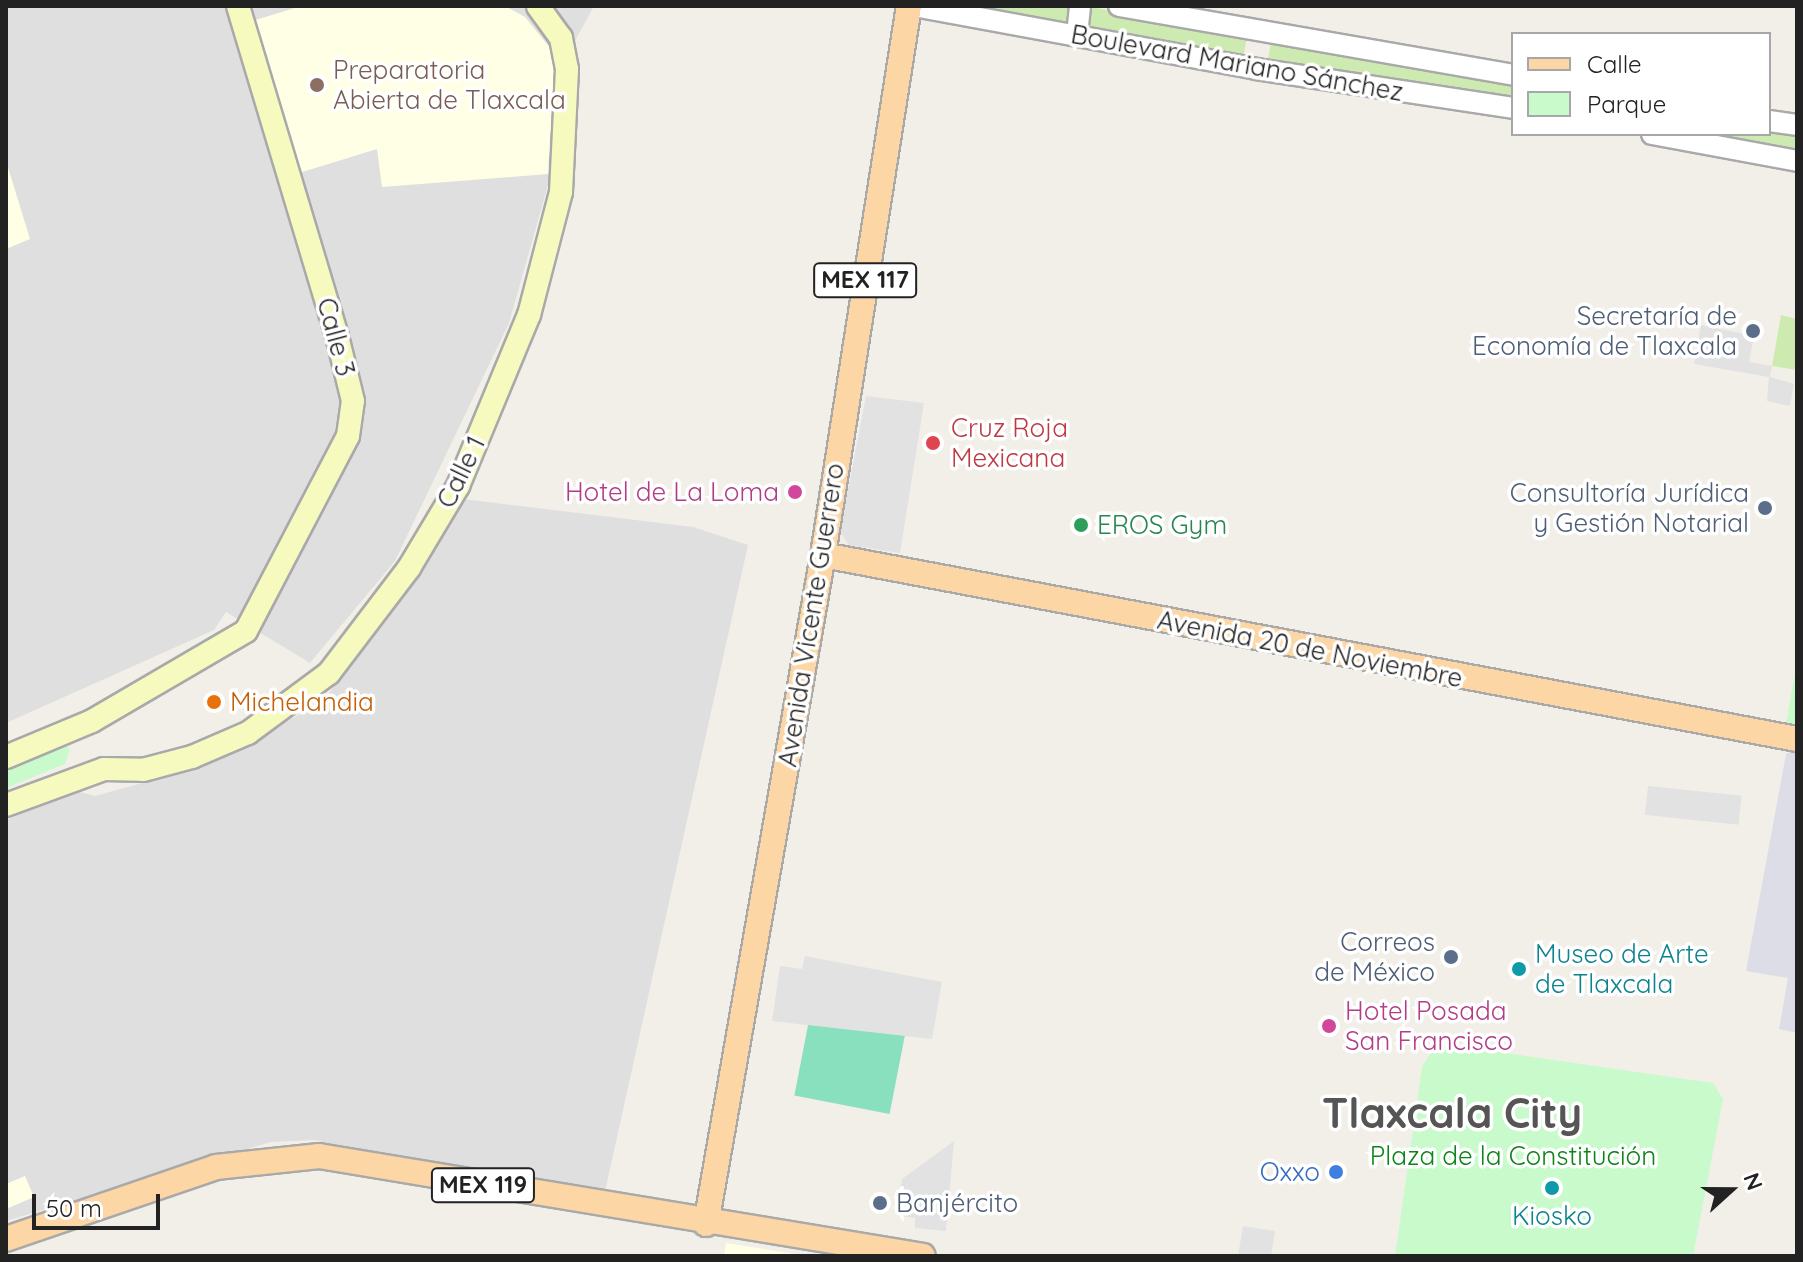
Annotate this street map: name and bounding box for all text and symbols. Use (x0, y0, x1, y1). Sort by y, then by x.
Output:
street label: Boulevard Mariano Sánchez (1069, 18, 1405, 108)
legend (1511, 32, 1771, 136)
text: Calle (1587, 49, 1642, 79)
place label: Preparatoria Abierta de Tlaxcala (333, 54, 566, 116)
marker: Preparatoria Abierta de Tlaxcala (308, 76, 326, 94)
text: Parque (1587, 89, 1666, 119)
road number: MEX 117 (813, 260, 917, 300)
street label: Calle 3 (311, 294, 361, 380)
place label: Secretaría de Economía de Tlaxcala (1472, 300, 1737, 362)
marker: Secretaría de Economía de Tlaxcala (1744, 322, 1762, 340)
place label: Cruz Roja Mexicana (951, 412, 1068, 474)
street label: Calle 1 (430, 431, 492, 513)
marker: Cruz Roja Mexicana (922, 432, 944, 454)
street label: Avenida Vicente Guerrero (772, 461, 850, 769)
place label: Hotel de La Loma (565, 476, 779, 508)
place label: Consultoría Jurídica y Gestión Notarial (1510, 477, 1749, 538)
marker: Hotel de La Loma (786, 483, 804, 501)
marker: Consultoría Jurídica y Gestión Notarial (1756, 499, 1774, 517)
place label: EROS Gym (1097, 509, 1227, 541)
marker: EROS Gym (1072, 516, 1090, 534)
street label: Avenida 20 de Noviembre (1155, 604, 1465, 694)
place label: Michelandia (230, 686, 374, 718)
marker: Michelandia (205, 693, 223, 711)
place label: Correos de México (1314, 926, 1435, 988)
place label: Museo de Arte de Tlaxcala (1535, 938, 1709, 1000)
marker: Correos de México (1442, 948, 1460, 966)
marker: Museo de Arte de Tlaxcala (1510, 960, 1528, 978)
place label: Hotel Posada San Francisco (1345, 995, 1513, 1056)
marker: Hotel Posada San Francisco (1320, 1017, 1338, 1035)
district label: Tlaxcala City (1322, 1088, 1582, 1138)
park label: Plaza de la Constitución (1370, 1140, 1656, 1172)
north arrow (1691, 1150, 1771, 1230)
place label: Oxxo (1260, 1156, 1320, 1188)
marker: Oxxo (1327, 1163, 1345, 1181)
road number: MEX 119 (429, 1165, 537, 1205)
text: N (1737, 1169, 1769, 1194)
scale bar (36, 1178, 164, 1228)
marker: Kiosko (1543, 1179, 1561, 1197)
place label: Banjército (896, 1187, 1018, 1219)
text: 50 m (46, 1193, 102, 1223)
marker: Banjército (871, 1194, 889, 1212)
place label: Kiosko (1512, 1200, 1592, 1232)

